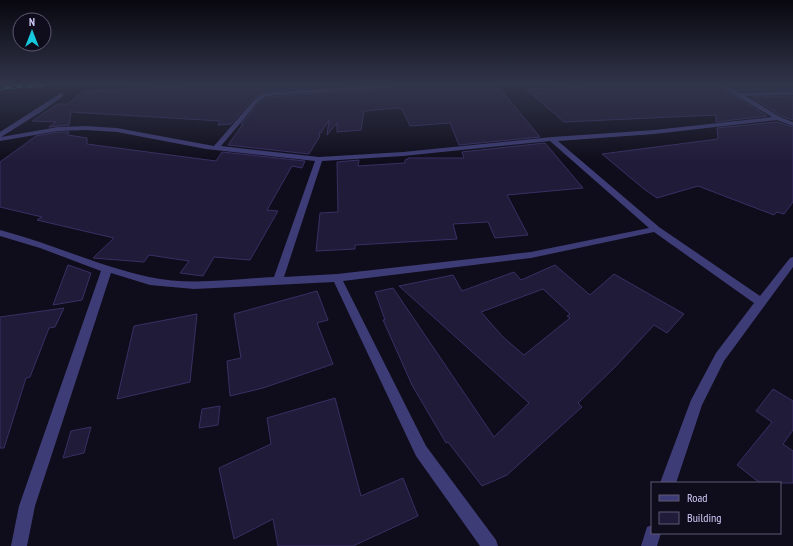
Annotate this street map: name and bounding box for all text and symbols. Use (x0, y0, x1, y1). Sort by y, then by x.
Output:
north arrow (12, 12, 52, 52)
text: N (29, 15, 35, 29)
legend (651, 482, 781, 534)
text: Road (687, 490, 707, 505)
text: Building (687, 510, 722, 525)

